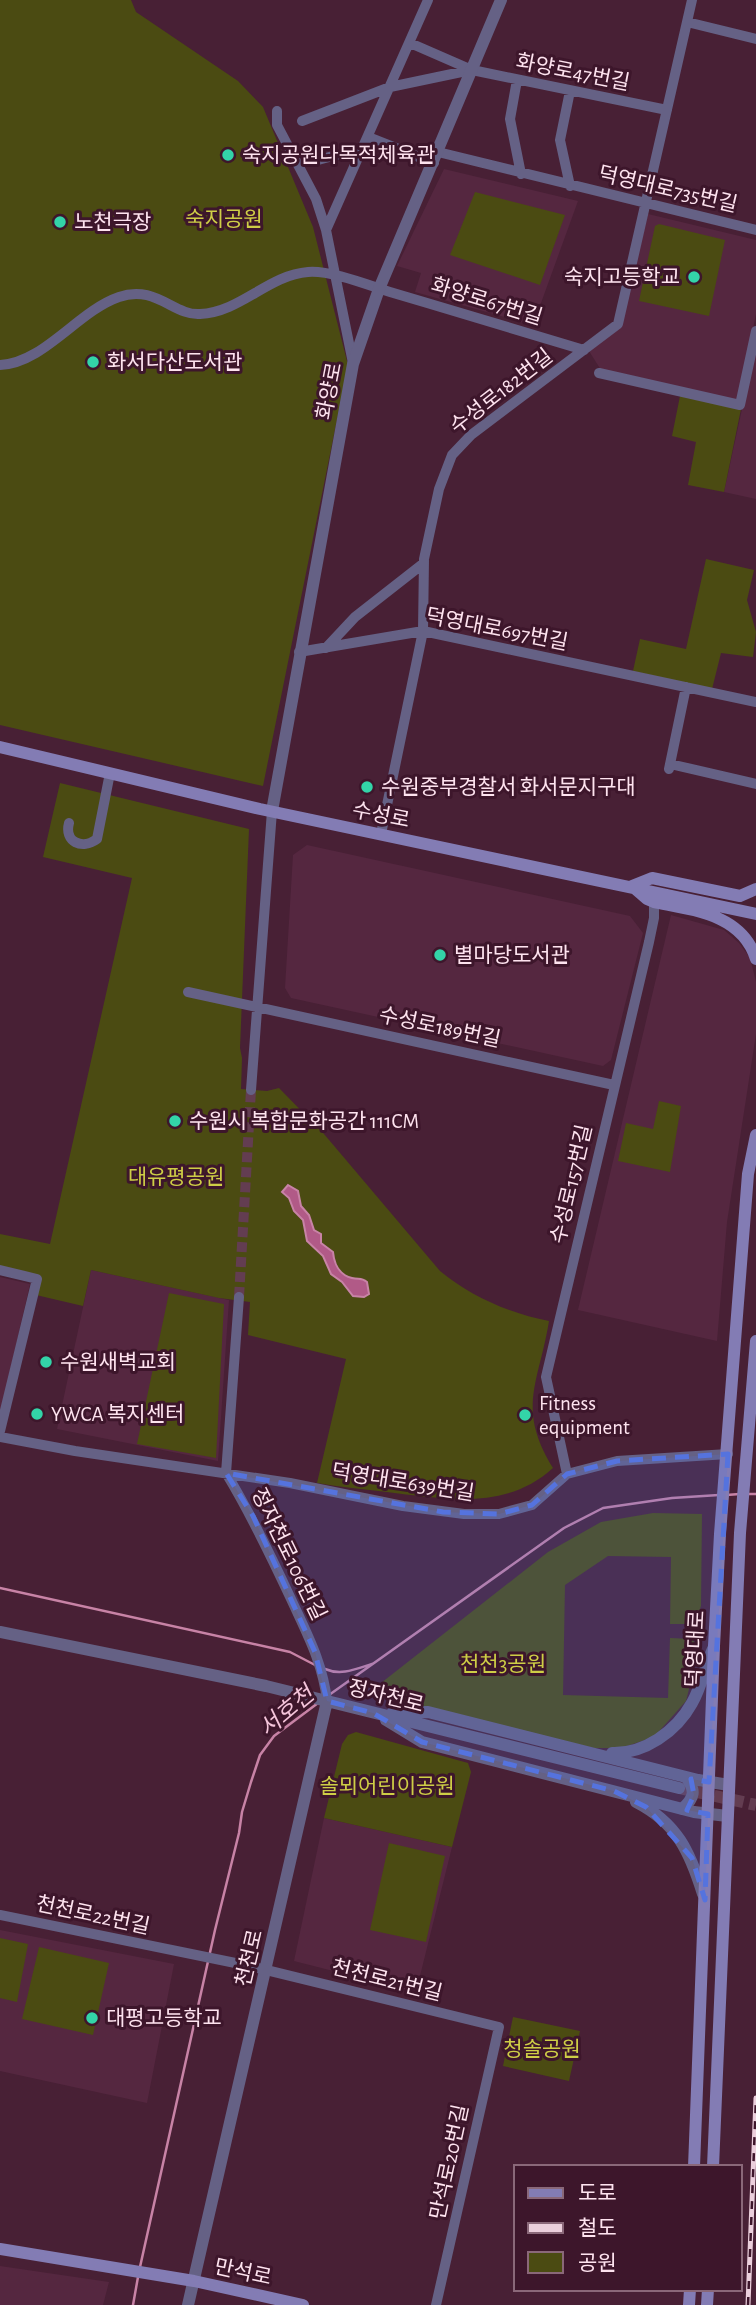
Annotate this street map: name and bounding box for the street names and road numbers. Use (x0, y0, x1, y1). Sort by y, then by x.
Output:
street label: 화양로47번길 (514, 50, 632, 94)
street label: 덕영대로735번길 (596, 162, 740, 216)
street label: 화양로67번길 (429, 274, 545, 328)
street label: 수성로182번길 (446, 344, 556, 438)
street label: 화양로 (313, 360, 345, 422)
street label: 덕영대로697번길 (424, 604, 570, 654)
street label: 수성로 (350, 799, 412, 831)
street label: 수성로189번길 (377, 1003, 503, 1051)
street label: 수성로157번길 (547, 1122, 595, 1246)
street label: 덕영대로639번길 (330, 1460, 476, 1504)
street label: 정자천로106번길 (248, 1484, 330, 1624)
street label: 덕영대로 (682, 1610, 708, 1688)
street label: 정자천로 (346, 1676, 426, 1716)
street label: 천천로22번길 (34, 1892, 152, 1938)
street label: 천천로 (232, 1927, 266, 1989)
street label: 천천로21번길 (329, 1956, 445, 2004)
street label: 만석로20번길 (426, 2102, 472, 2222)
street label: 만석로 (212, 2255, 274, 2289)

